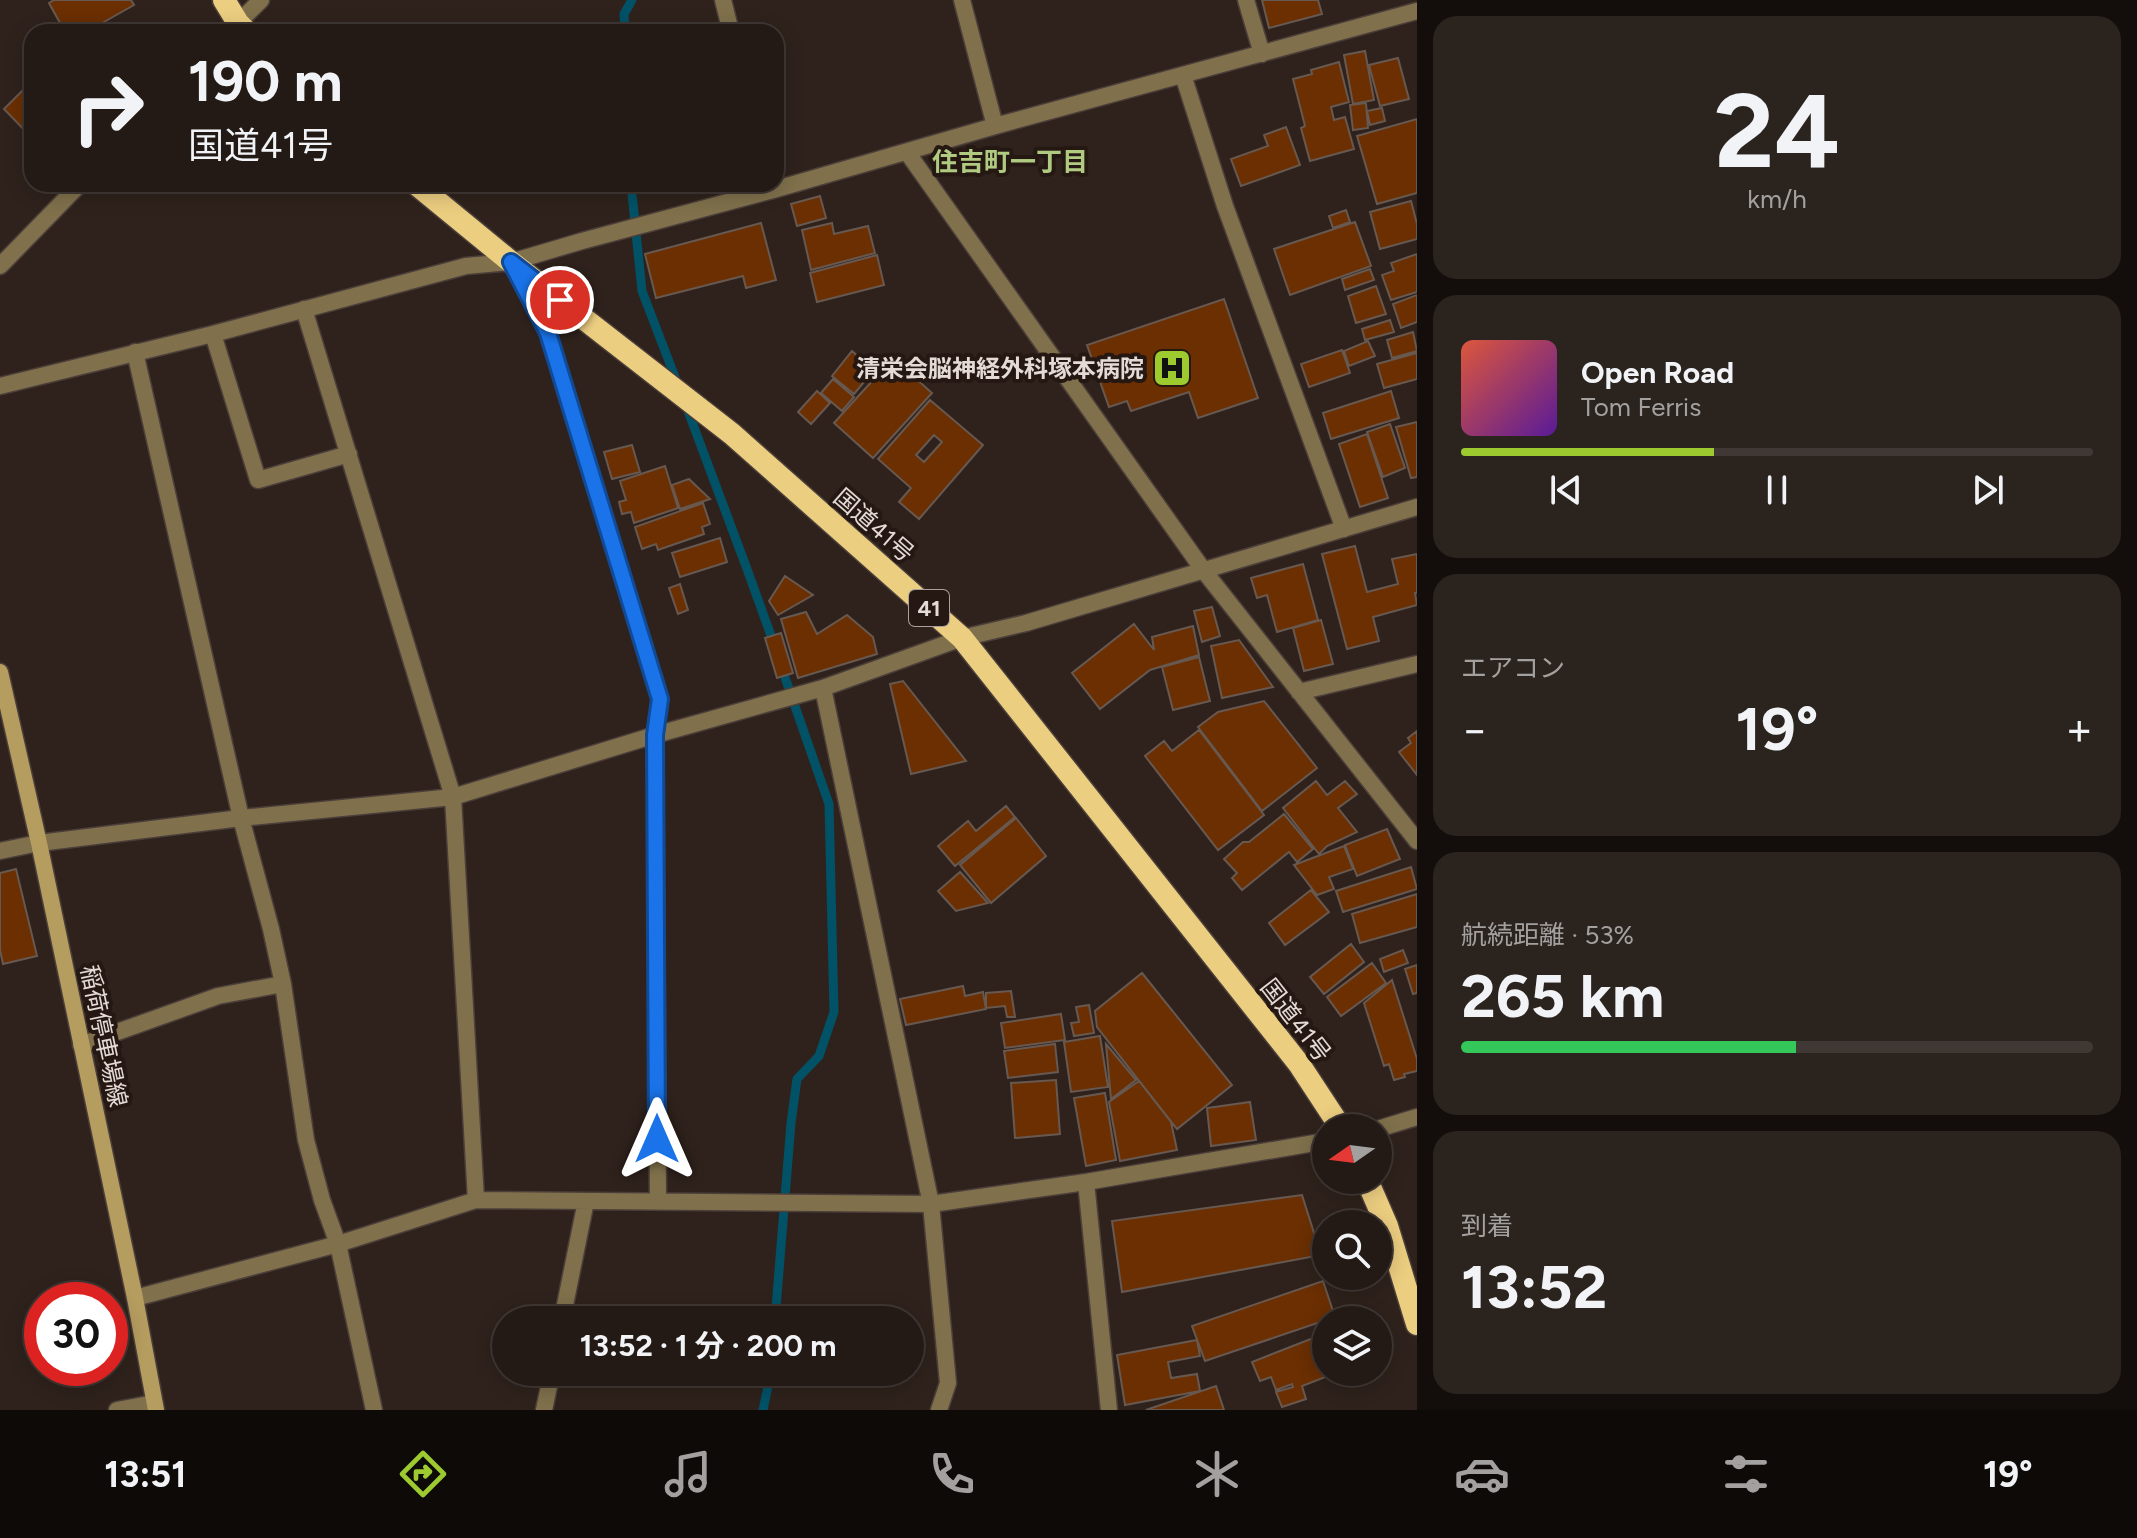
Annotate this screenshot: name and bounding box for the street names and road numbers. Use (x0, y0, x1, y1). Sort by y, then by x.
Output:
street label: 国道41号 (828, 482, 920, 568)
road number: 41 (909, 590, 949, 626)
street label: 稲荷停車場線 (75, 963, 133, 1109)
street label: 国道41号 (1255, 973, 1337, 1067)

